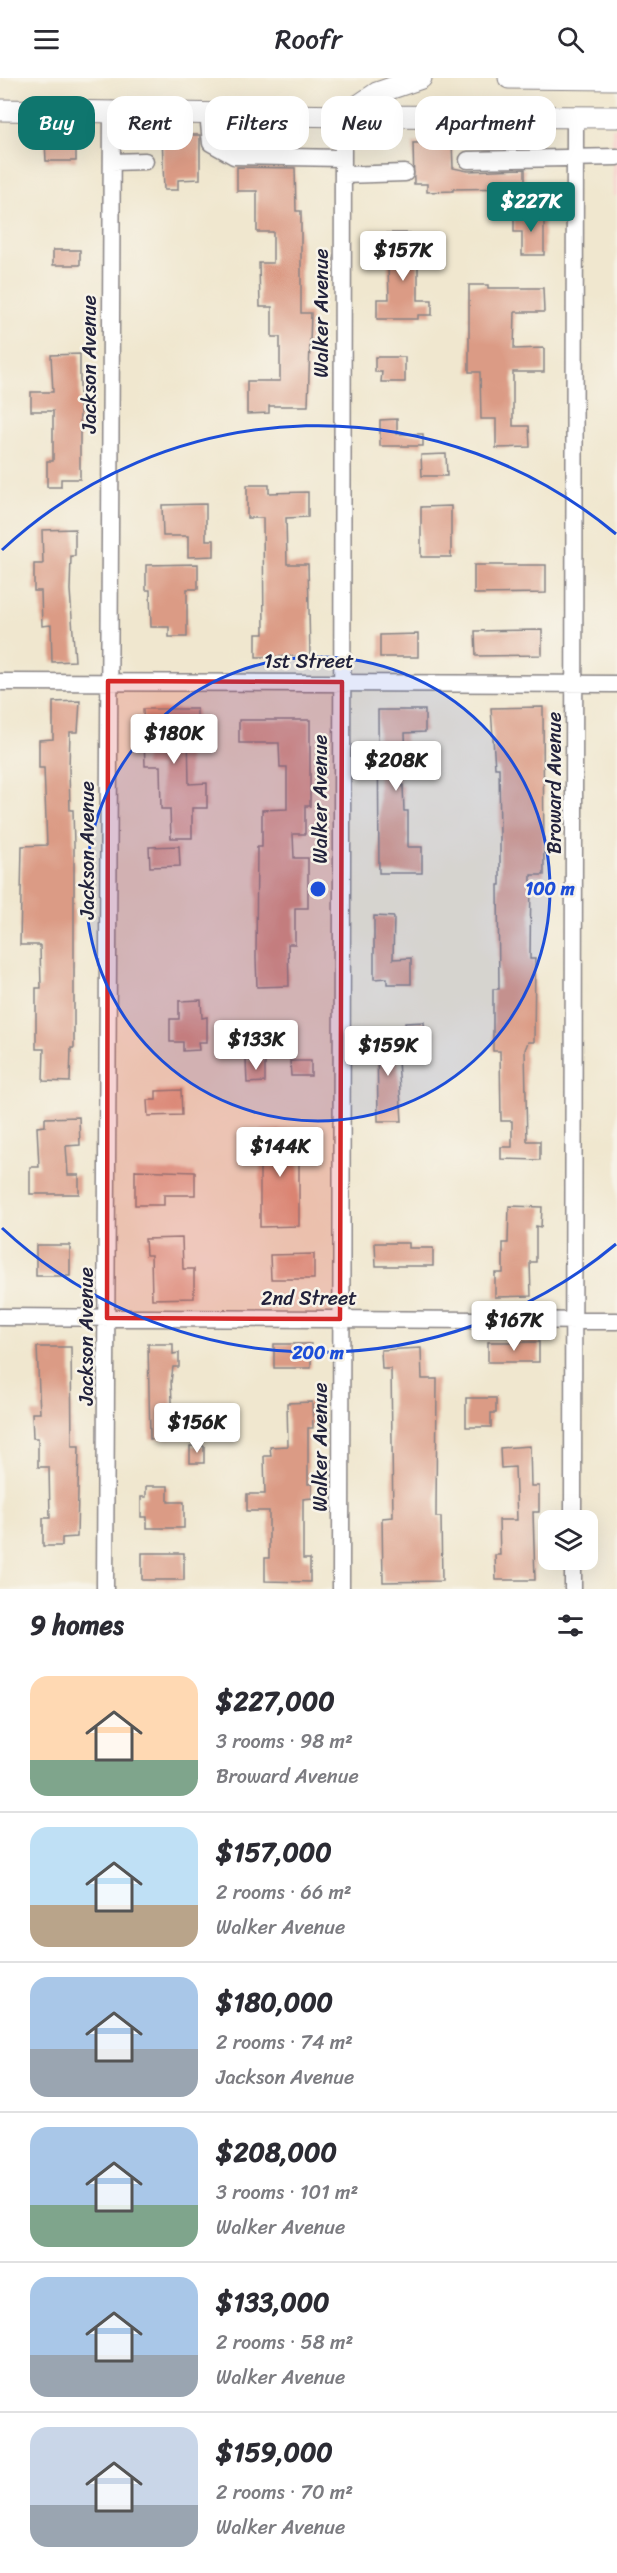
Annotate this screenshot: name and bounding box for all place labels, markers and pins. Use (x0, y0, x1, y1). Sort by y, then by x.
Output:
pin: $227K (489, 182, 573, 233)
pin: $157K (361, 231, 445, 282)
pin: $180K (132, 714, 216, 765)
pin: $208K (354, 741, 438, 792)
centre of rings (308, 879, 328, 899)
pin: $133K (214, 1020, 298, 1071)
pin: $159K (346, 1026, 430, 1077)
pin: $144K (238, 1127, 322, 1178)
pin: $167K (472, 1301, 556, 1352)
pin: $156K (155, 1403, 239, 1454)

